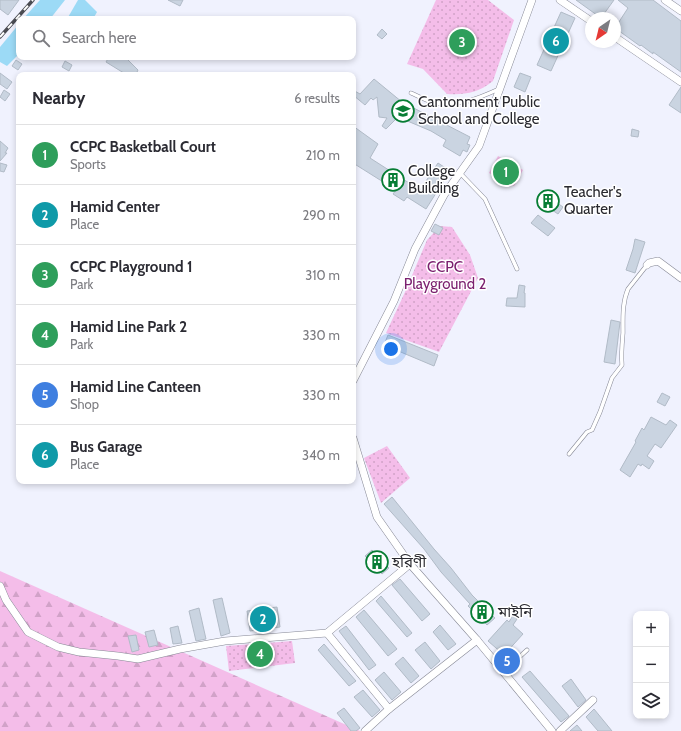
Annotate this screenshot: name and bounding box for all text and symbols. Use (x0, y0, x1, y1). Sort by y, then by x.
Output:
north arrow (585, 12, 621, 48)
search box (16, 16, 356, 60)
pin: 6 (543, 26, 569, 56)
icon: search (30, 27, 52, 49)
pin: 3 (449, 27, 475, 57)
text: Search here (62, 29, 137, 47)
text: Nearby (32, 88, 85, 108)
text: 6 results (294, 90, 340, 106)
place label: Cantonment Public School and College (418, 93, 540, 128)
school or university icon: Cantonment Public School and College (390, 98, 416, 124)
text: CCPC Basketball Court (70, 138, 216, 156)
text: 1 (43, 147, 47, 163)
text: 210 m (306, 147, 340, 163)
text: Sports (70, 156, 106, 172)
pin: 1 (493, 157, 519, 187)
place label: College Building (408, 162, 459, 197)
building icon: College Building (380, 167, 406, 193)
place label: Teacher's Quarter (564, 183, 622, 218)
building icon: Teacher's Quarter (535, 188, 561, 214)
text: Hamid Center (70, 198, 160, 216)
text: 2 (42, 207, 48, 223)
text: 290 m (302, 207, 340, 223)
text: Place (70, 216, 99, 232)
text: CCPC Playground 1 (70, 258, 192, 276)
park label: CCPC Playground 2 (404, 258, 486, 293)
text: 3 (41, 267, 49, 283)
text: 310 m (305, 267, 340, 283)
text: Park (70, 276, 93, 292)
text: Hamid Line Park 2 (70, 318, 187, 336)
text: 4 (41, 327, 49, 343)
text: 330 m (303, 327, 340, 343)
text: Park (70, 336, 93, 352)
your location (381, 339, 401, 359)
text: Hamid Line Canteen (70, 378, 201, 396)
text: 5 (42, 387, 48, 403)
text: 330 m (303, 387, 340, 403)
text: Shop (70, 396, 99, 412)
text: Bus Garage (70, 438, 142, 456)
text: 6 (41, 447, 49, 463)
text: 340 m (302, 447, 340, 463)
text: Place (70, 456, 99, 472)
building icon: হরিণী (364, 549, 390, 575)
place label: হরিণী (391, 553, 427, 571)
building icon: মাইনি (469, 599, 495, 625)
place label: মাইনি (497, 603, 533, 621)
pin: 2 (250, 604, 276, 634)
map controls (633, 611, 669, 719)
button: + (633, 611, 669, 647)
pin: 4 (247, 639, 273, 669)
pin: 5 (494, 646, 520, 676)
button: − (633, 647, 669, 683)
button: layers (633, 683, 669, 719)

